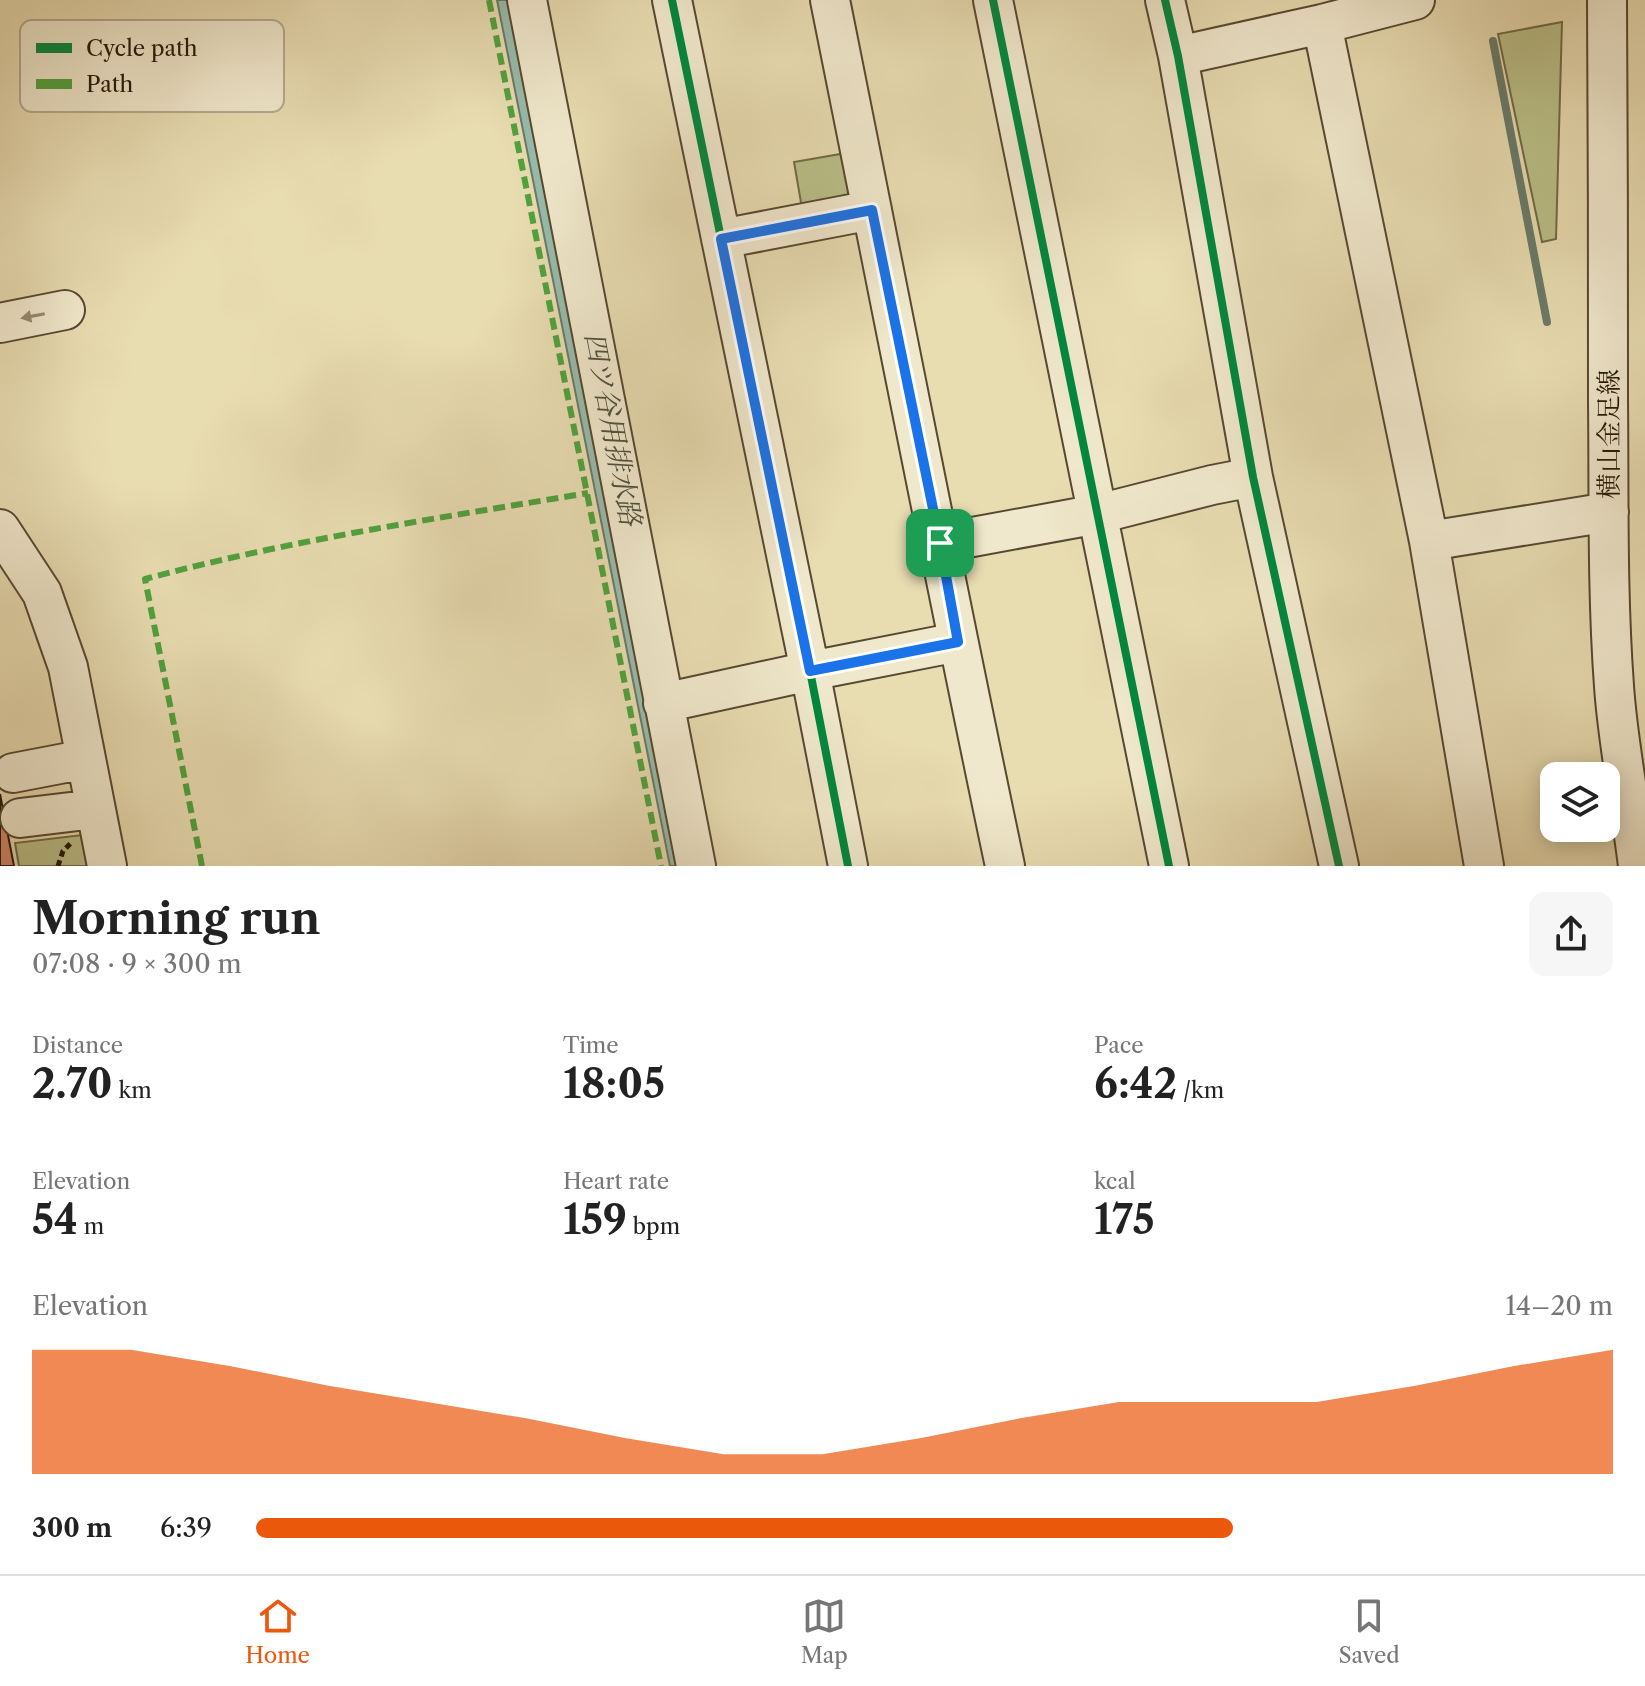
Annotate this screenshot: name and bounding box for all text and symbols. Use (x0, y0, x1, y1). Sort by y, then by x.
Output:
legend (20, 20, 284, 112)
text: Cycle path (86, 35, 198, 62)
text: Path (86, 71, 134, 98)
one-way arrow (20, 310, 45, 323)
water label: 四ツ谷用排水路 (578, 330, 649, 530)
street label: 横山金足線 (1593, 369, 1625, 499)
pin (906, 509, 974, 577)
icon: arrive (918, 521, 962, 565)
map controls (1540, 762, 1620, 842)
button: layers (1540, 762, 1620, 842)
text: Morning run (32, 891, 321, 945)
button: share (1529, 892, 1613, 976)
text: 07:08 · 9 × 300 m (32, 948, 242, 980)
text: Distance (32, 1032, 123, 1059)
text: Time (563, 1032, 619, 1059)
text: Pace (1094, 1032, 1144, 1059)
text: 2.70 (32, 1059, 113, 1108)
text: 18:05 (563, 1059, 665, 1108)
text: 6:42 (1094, 1059, 1177, 1108)
text: km (113, 1077, 152, 1104)
text: /km (1177, 1077, 1224, 1104)
text: Elevation (32, 1168, 130, 1195)
text: Heart rate (563, 1168, 669, 1195)
text: kcal (1094, 1168, 1136, 1195)
text: 54 (32, 1195, 78, 1244)
text: 159 (563, 1195, 627, 1244)
text: 175 (1094, 1195, 1155, 1244)
text: m (78, 1213, 104, 1240)
text: bpm (627, 1213, 680, 1240)
text: Elevation (32, 1290, 148, 1322)
text: 14–20 m (1505, 1290, 1613, 1322)
text: 300 m (32, 1512, 112, 1544)
text: 6:39 (160, 1512, 212, 1544)
tab: Home (245, 1594, 310, 1669)
tab: Map (801, 1594, 848, 1669)
tab: Saved (1339, 1594, 1400, 1669)

